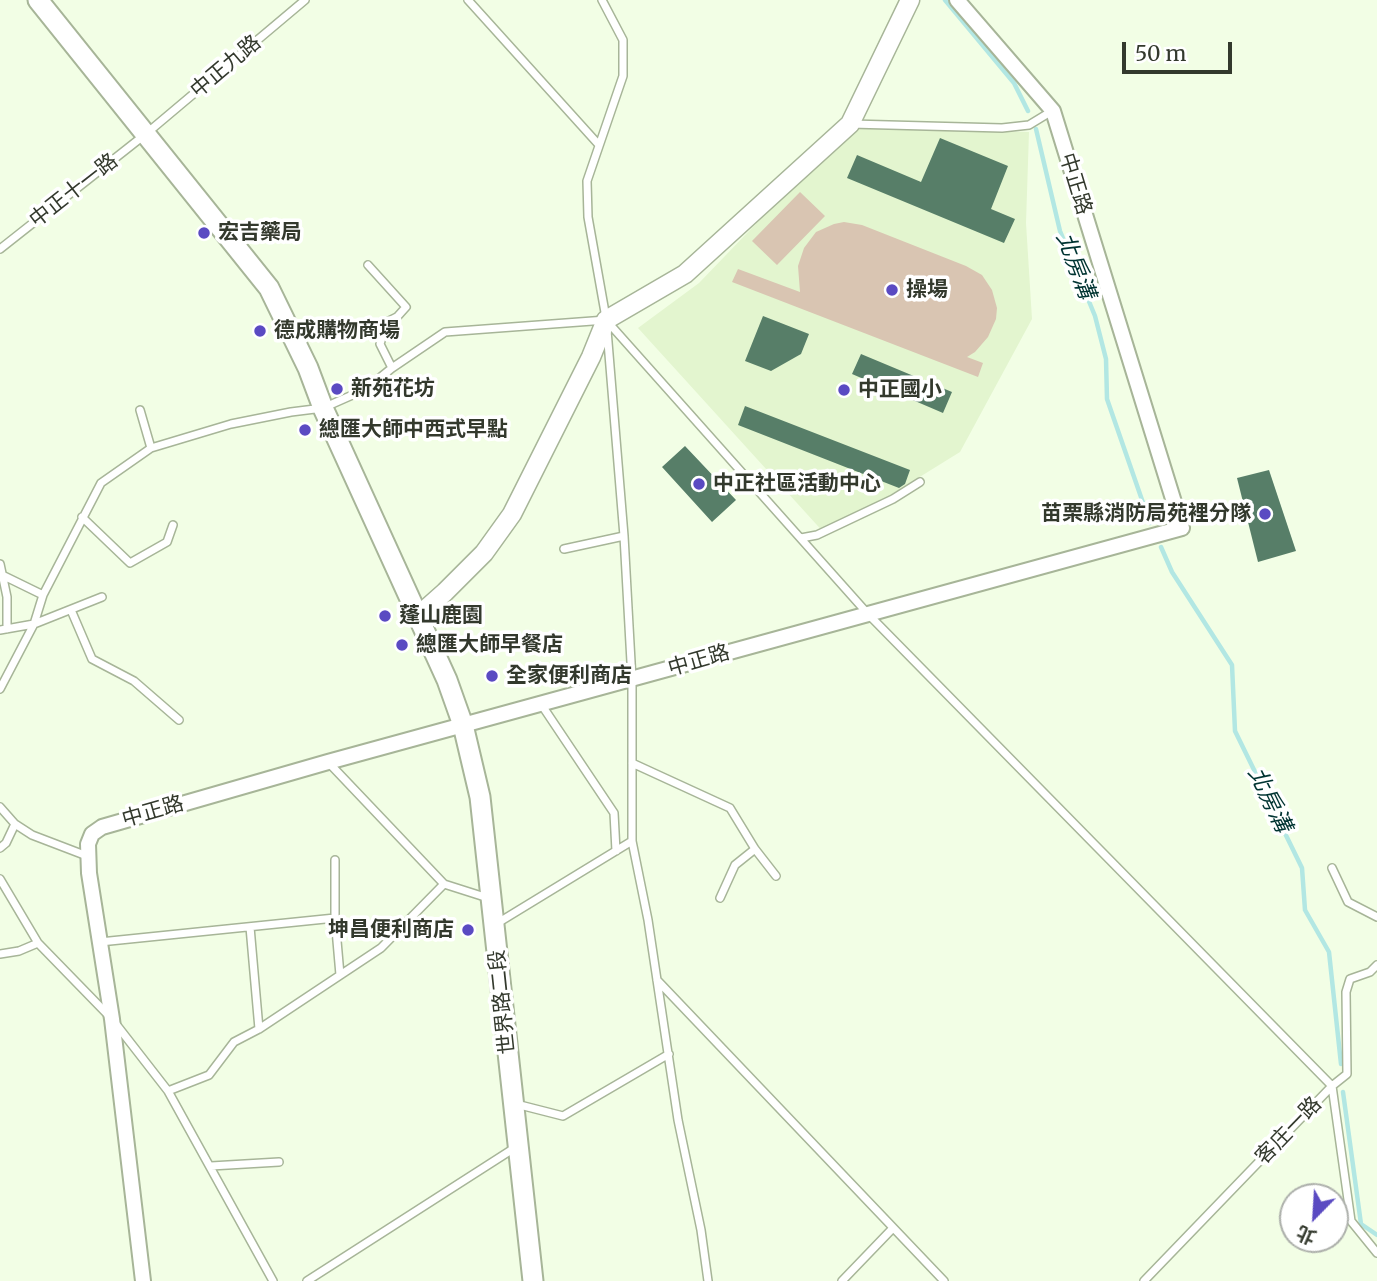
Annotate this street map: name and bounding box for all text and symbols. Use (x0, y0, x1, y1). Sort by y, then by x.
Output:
scale bar (1125, 28, 1235, 72)
street label: 中正九路 (186, 30, 266, 104)
text: 50 m (1135, 40, 1186, 67)
street label: 中正十一路 (25, 149, 123, 233)
street label: 中正路 (1054, 150, 1096, 218)
place label: 宏吉藥局 (218, 220, 302, 246)
marker: 宏吉藥局 (196, 225, 212, 241)
water label: 北房溝 (1050, 229, 1100, 303)
place label: 操場 (906, 277, 948, 303)
marker: 操場 (884, 282, 900, 298)
place label: 德成購物商場 (274, 318, 400, 344)
marker: 德成購物商場 (252, 323, 268, 339)
place label: 新苑花坊 (351, 376, 435, 402)
place label: 中正國小 (858, 377, 942, 403)
marker: 新苑花坊 (329, 381, 345, 397)
marker: 中正國小 (836, 382, 852, 398)
place label: 總匯大師中西式早點 (319, 417, 508, 443)
marker: 總匯大師中西式早點 (297, 422, 313, 438)
place label: 中正社區活動中心 (713, 471, 881, 497)
marker: 中正社區活動中心 (691, 476, 707, 492)
place label: 苗栗縣消防局苑裡分隊 (1041, 501, 1251, 527)
marker: 苗栗縣消防局苑裡分隊 (1257, 506, 1273, 522)
place label: 蓬山鹿園 (399, 603, 483, 629)
marker: 蓬山鹿園 (377, 608, 393, 624)
place label: 總匯大師早餐店 (416, 632, 563, 658)
marker: 總匯大師早餐店 (394, 637, 410, 653)
street label: 中正路 (665, 640, 733, 682)
place label: 全家便利商店 (506, 663, 632, 689)
marker: 全家便利商店 (484, 668, 500, 684)
water label: 北房溝 (1241, 763, 1297, 837)
street label: 中正路 (119, 791, 187, 833)
place label: 坤昌便利商店 (328, 917, 454, 943)
marker: 坤昌便利商店 (460, 922, 476, 938)
street label: 世界路二段 (485, 948, 521, 1056)
street label: 客庄一路 (1251, 1092, 1327, 1170)
north arrow (1279, 1183, 1349, 1253)
text: 北 (1293, 1221, 1320, 1250)

